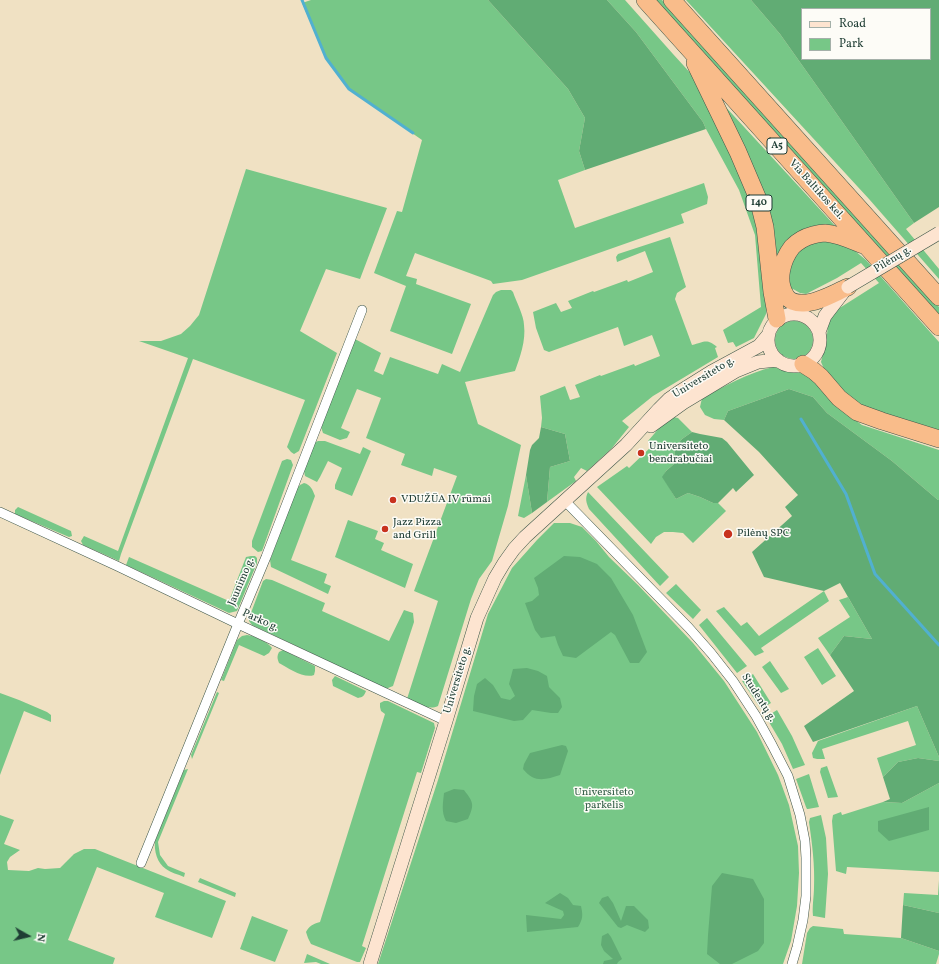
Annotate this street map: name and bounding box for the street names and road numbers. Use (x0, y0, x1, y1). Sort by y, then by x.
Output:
road number: A5 (767, 138, 787, 154)
street label: Via Baltikos kel. (786, 157, 846, 223)
road number: 140 (746, 195, 772, 211)
street label: Pilėnų g. (872, 244, 914, 276)
street label: Universiteto g. (671, 354, 737, 402)
street label: Jaunimo g. (226, 556, 258, 608)
street label: Parko g. (240, 607, 280, 635)
street label: Universiteto g. (441, 645, 475, 715)
street label: Studentų g. (738, 671, 778, 725)

